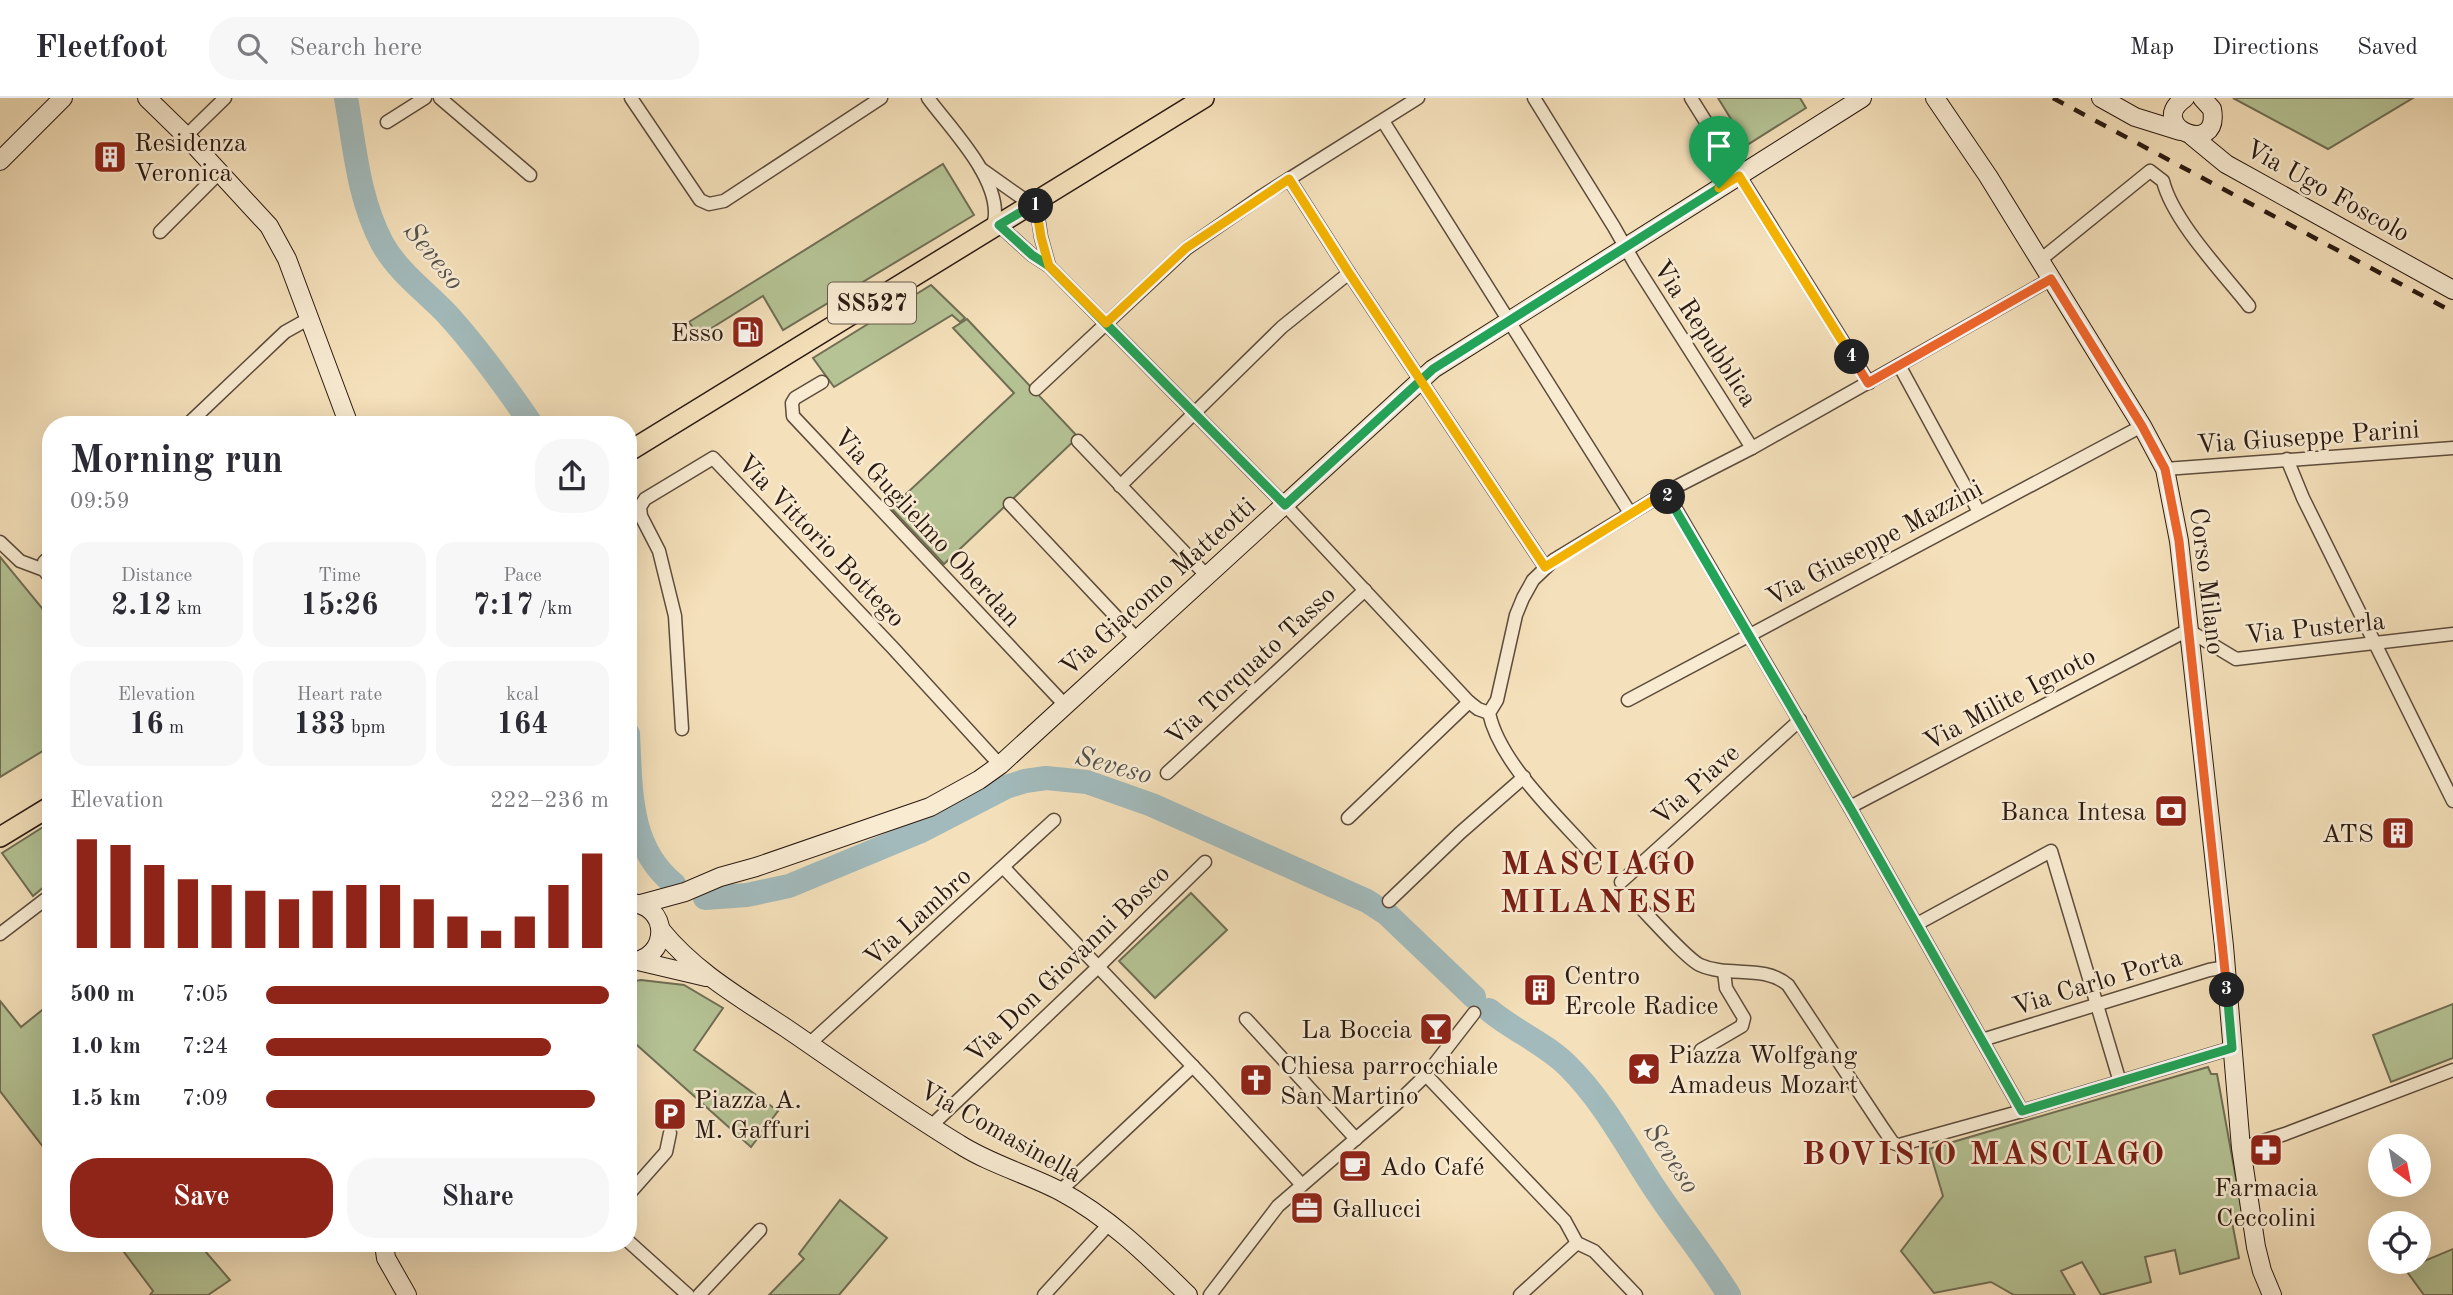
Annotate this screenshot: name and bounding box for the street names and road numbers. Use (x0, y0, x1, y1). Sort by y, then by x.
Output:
street label: Via Ugo Foscolo (2240, 136, 2414, 248)
street label: Via Repubblica (1647, 256, 1761, 412)
road number: SS527 (828, 282, 916, 324)
street label: Via Giuseppe Parini (2196, 417, 2420, 459)
street label: Via Guglielmo Oberdan (828, 424, 1025, 633)
street label: Via Vittorio Bottego (732, 450, 909, 633)
street label: Via Giuseppe Mazzini (1763, 476, 1987, 612)
street label: Via Giacomo Matteotti (1056, 493, 1261, 682)
street label: Corso Milano (2184, 506, 2228, 656)
street label: Via Torquato Tasso (1162, 582, 1341, 751)
street label: Via Pusterla (2244, 609, 2387, 649)
street label: Via Milite Ignoto (1920, 644, 2100, 756)
street label: Via Piave (1648, 740, 1745, 831)
street label: Via Don Giovanni Bosco (961, 860, 1175, 1068)
street label: Via Lambro (860, 863, 977, 972)
street label: Via Carlo Porta (2010, 945, 2186, 1021)
street label: Via Comasinella (915, 1077, 1086, 1188)

